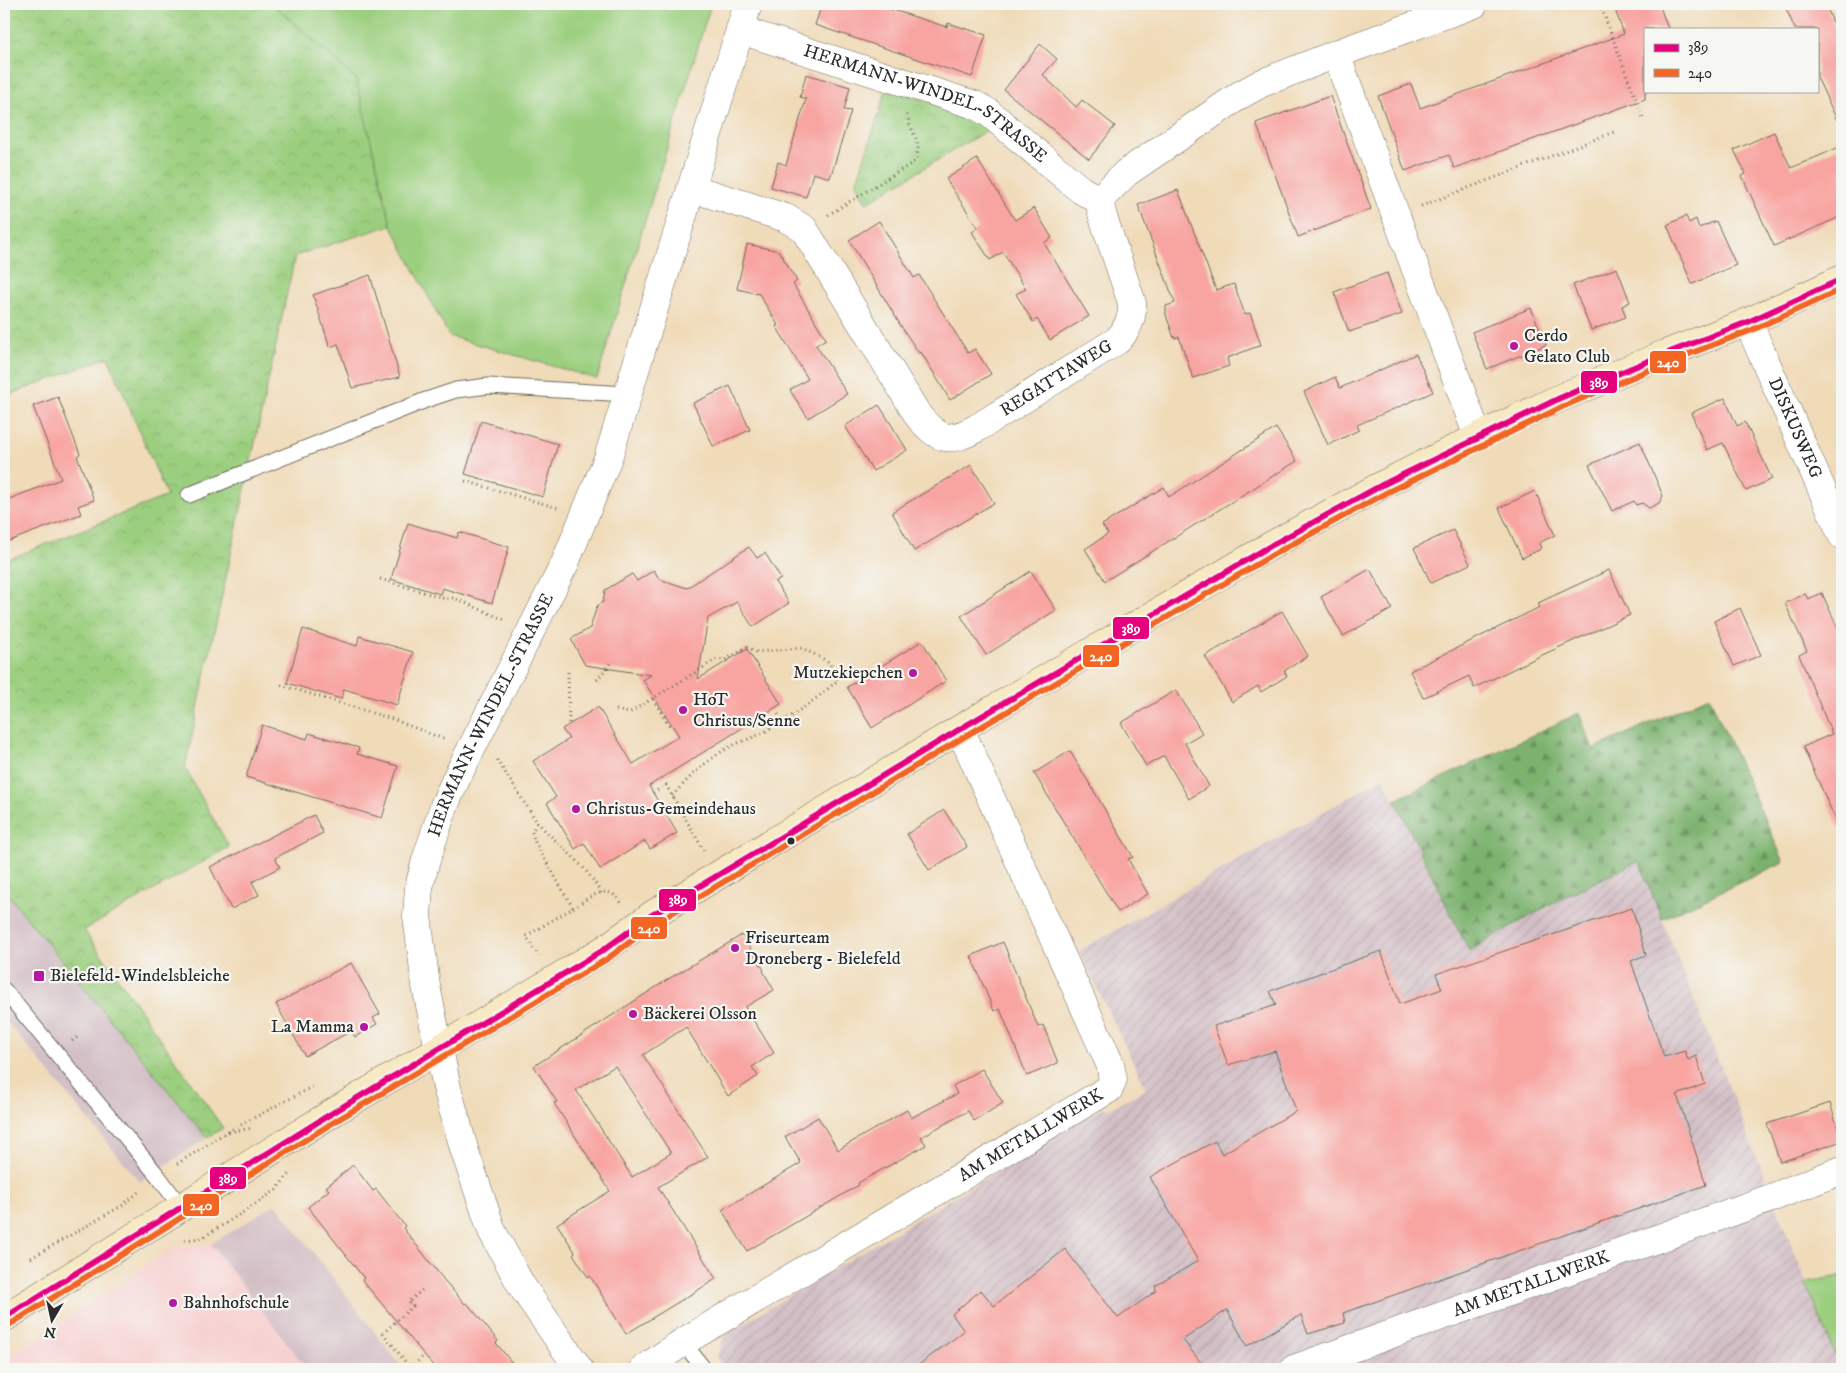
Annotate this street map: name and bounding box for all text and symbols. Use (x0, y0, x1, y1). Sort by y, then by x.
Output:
legend (1644, 28, 1818, 92)
text: 389 (1688, 38, 1709, 57)
street label: HERMANN-WINDEL-STRASSE (801, 40, 1052, 168)
text: 240 (1688, 64, 1712, 83)
place label: Cerdo Gelato Club (1524, 325, 1610, 368)
street label: REGATTAWEG (996, 335, 1117, 422)
marker: Cerdo Gelato Club (1508, 340, 1520, 352)
line badge: 240 (1649, 350, 1687, 374)
text: 240 (1657, 354, 1680, 372)
line badge: 389 (1580, 370, 1618, 394)
text: 389 (1589, 374, 1609, 392)
street label: DISKUSWEG (1763, 374, 1827, 482)
street label: HERMANN-WINDEL-STRASSE (423, 590, 559, 840)
line badge: 389 (1112, 616, 1150, 640)
text: 389 (1121, 620, 1141, 638)
line badge: 240 (1082, 644, 1120, 668)
text: 240 (1090, 648, 1113, 666)
place label: Mutzekiepchen (793, 662, 904, 684)
marker: Mutzekiepchen (907, 667, 919, 679)
place label: HoT Christus/Senne (693, 689, 800, 732)
marker: HoT Christus/Senne (677, 704, 689, 716)
place label: Christus-Gemeindehaus (586, 798, 756, 820)
marker: Christus-Gemeindehaus (570, 803, 582, 815)
unlabelled marker (786, 836, 796, 846)
line badge: 389 (658, 888, 697, 912)
text: 389 (668, 891, 688, 909)
line badge: 240 (630, 916, 668, 940)
text: 240 (638, 920, 661, 938)
place label: Friseurteam Droneberg - Bielefeld (745, 927, 901, 970)
marker: Friseurteam Droneberg - Bielefeld (729, 942, 741, 954)
place label: Bielefeld-Windelsbleiche (50, 965, 230, 987)
marker: Bielefeld-Windelsbleiche (32, 969, 46, 983)
place label: Bäckerei Olsson (643, 1003, 757, 1025)
marker: Bäckerei Olsson (627, 1008, 639, 1020)
place label: La Mamma (271, 1016, 354, 1038)
marker: La Mamma (358, 1021, 370, 1033)
street label: AM METALLWERK (954, 1084, 1108, 1187)
line badge: 389 (209, 1166, 247, 1190)
text: 389 (218, 1170, 238, 1188)
line badge: 240 (182, 1193, 220, 1217)
text: 240 (190, 1197, 213, 1215)
street label: AM METALLWERK (1450, 1246, 1613, 1322)
place label: Bahnhofschule (183, 1292, 289, 1314)
north arrow (28, 1296, 78, 1346)
marker: Bahnhofschule (167, 1297, 179, 1309)
text: N (43, 1322, 57, 1342)

